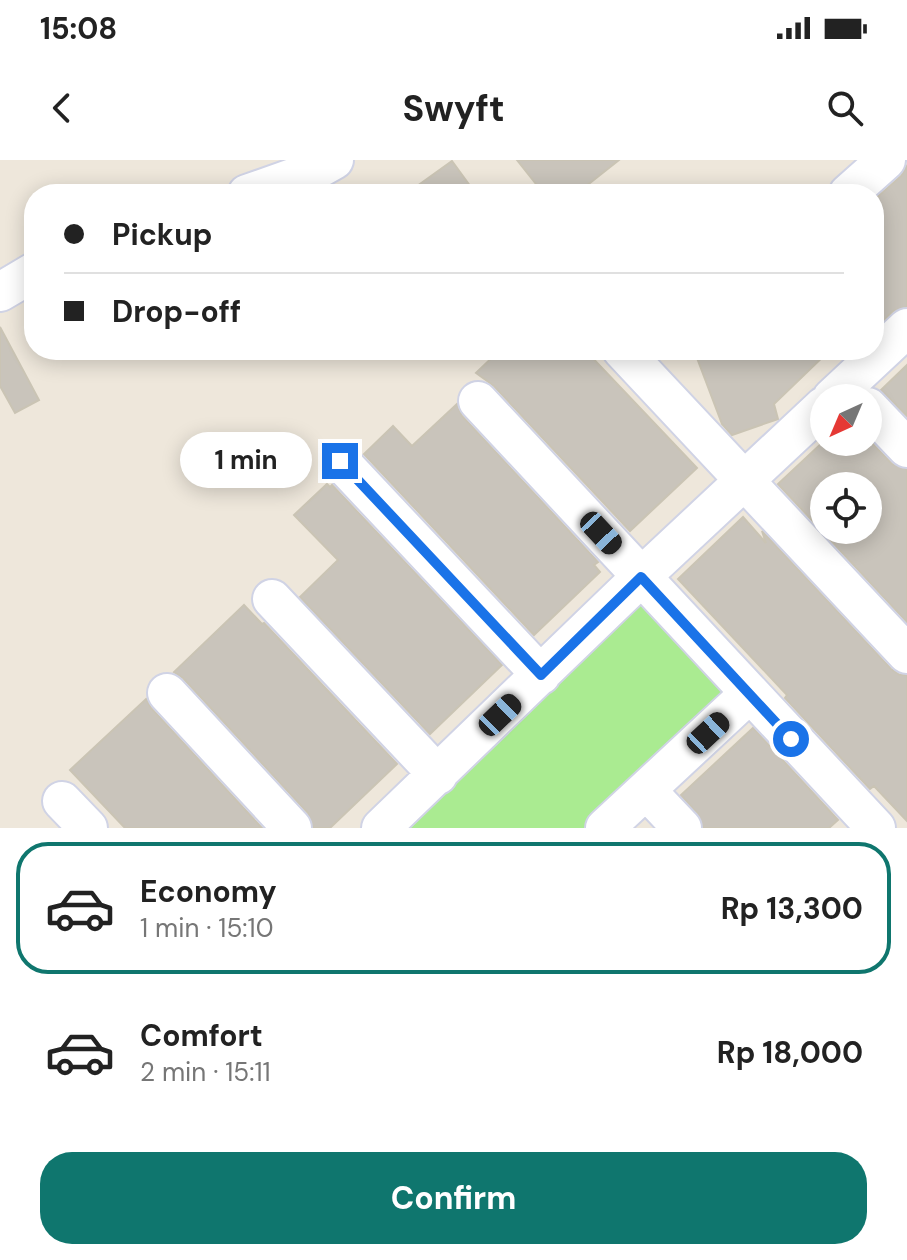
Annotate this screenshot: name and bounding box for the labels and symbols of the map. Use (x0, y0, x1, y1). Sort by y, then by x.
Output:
north arrow (810, 384, 882, 456)
callout: 1 min (180, 433, 312, 489)
route end (322, 443, 358, 479)
car (576, 507, 626, 559)
car (474, 690, 526, 740)
car (682, 708, 734, 758)
route start (773, 721, 809, 757)

